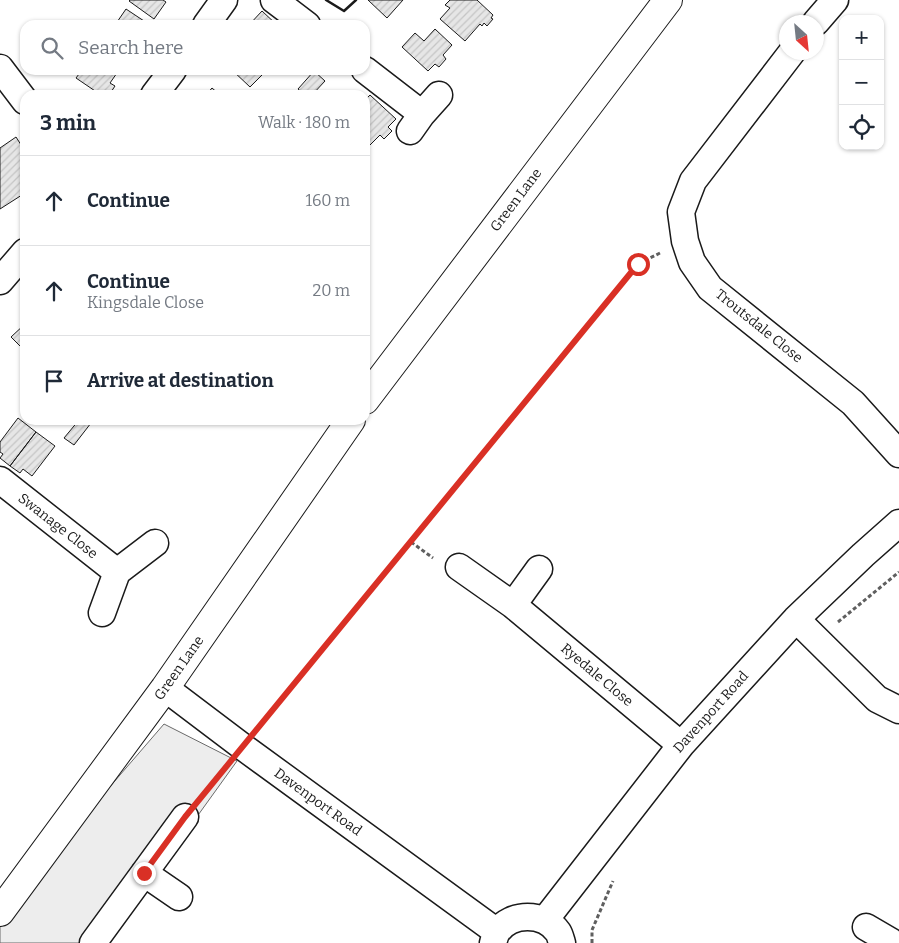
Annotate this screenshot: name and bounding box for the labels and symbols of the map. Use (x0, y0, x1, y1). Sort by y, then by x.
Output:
north arrow (779, 15, 824, 60)
street label: Green Lane (487, 165, 545, 235)
route start (627, 253, 650, 276)
street label: Troutsdale Close (712, 286, 806, 366)
street label: Swanage Close (15, 490, 101, 562)
street label: Green Lane (151, 632, 207, 704)
street label: Ryedale Close (557, 640, 637, 710)
street label: Davenport Road (670, 668, 752, 756)
street label: Davenport Road (271, 765, 365, 839)
route end (133, 862, 156, 885)

